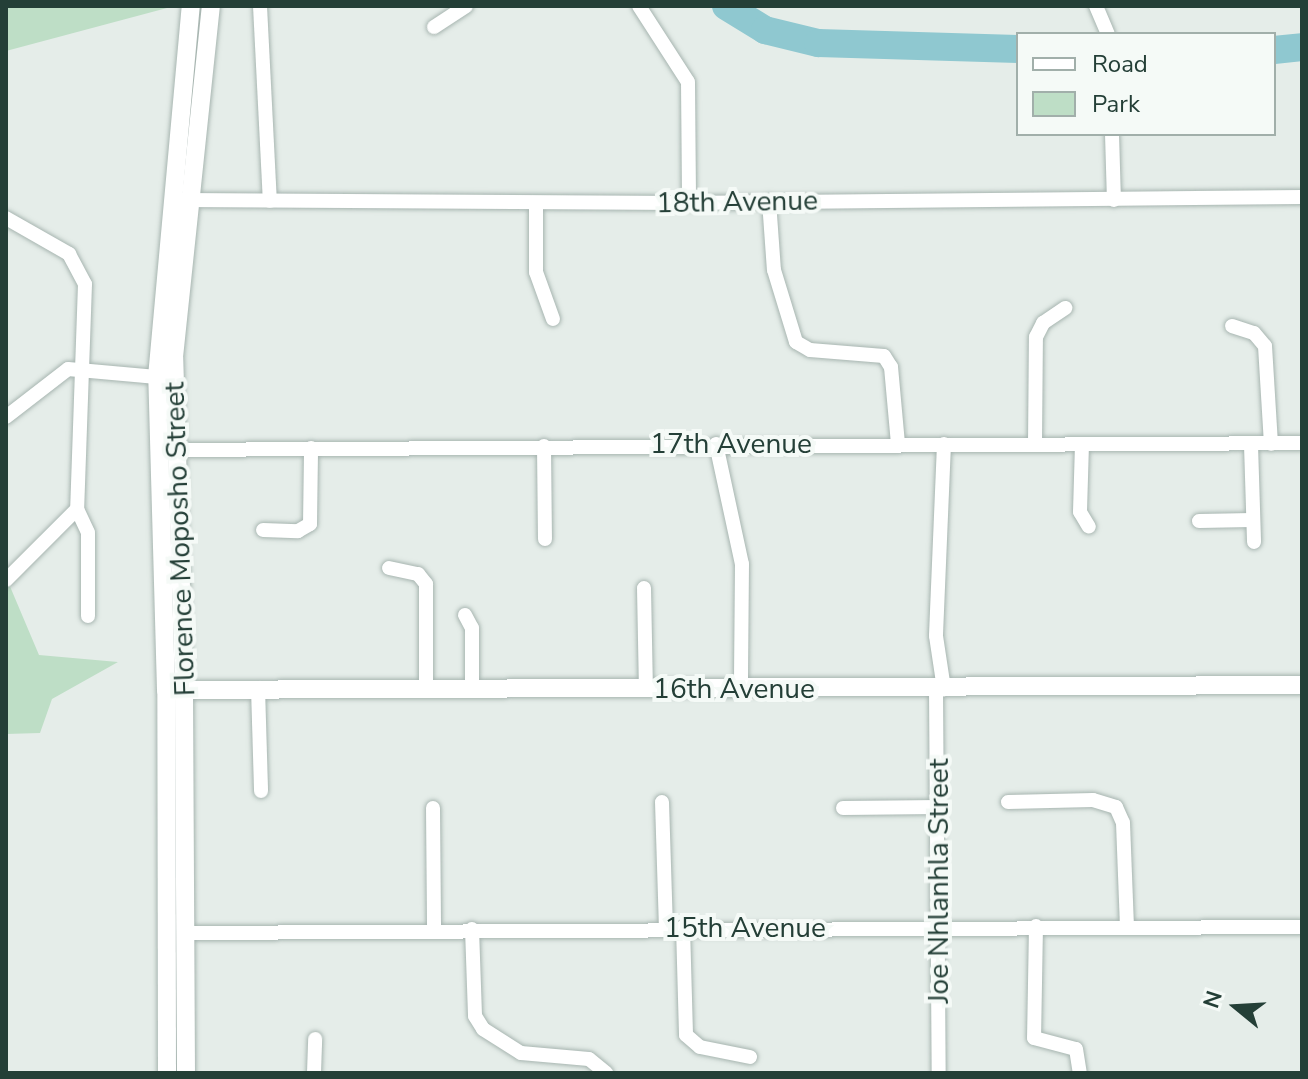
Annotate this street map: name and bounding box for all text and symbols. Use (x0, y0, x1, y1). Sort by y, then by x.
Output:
legend (1016, 32, 1276, 136)
text: Road (1092, 48, 1148, 80)
text: Park (1092, 88, 1140, 120)
street label: 18th Avenue (656, 184, 818, 220)
street label: Florence Moposho Street (158, 381, 202, 697)
street label: 17th Avenue (650, 427, 812, 461)
street label: 16th Avenue (653, 672, 815, 706)
street label: Joe Nhlanhla Street (922, 758, 956, 1004)
street label: 15th Avenue (664, 911, 826, 945)
north arrow (1196, 967, 1276, 1047)
text: N (1196, 987, 1230, 1012)

